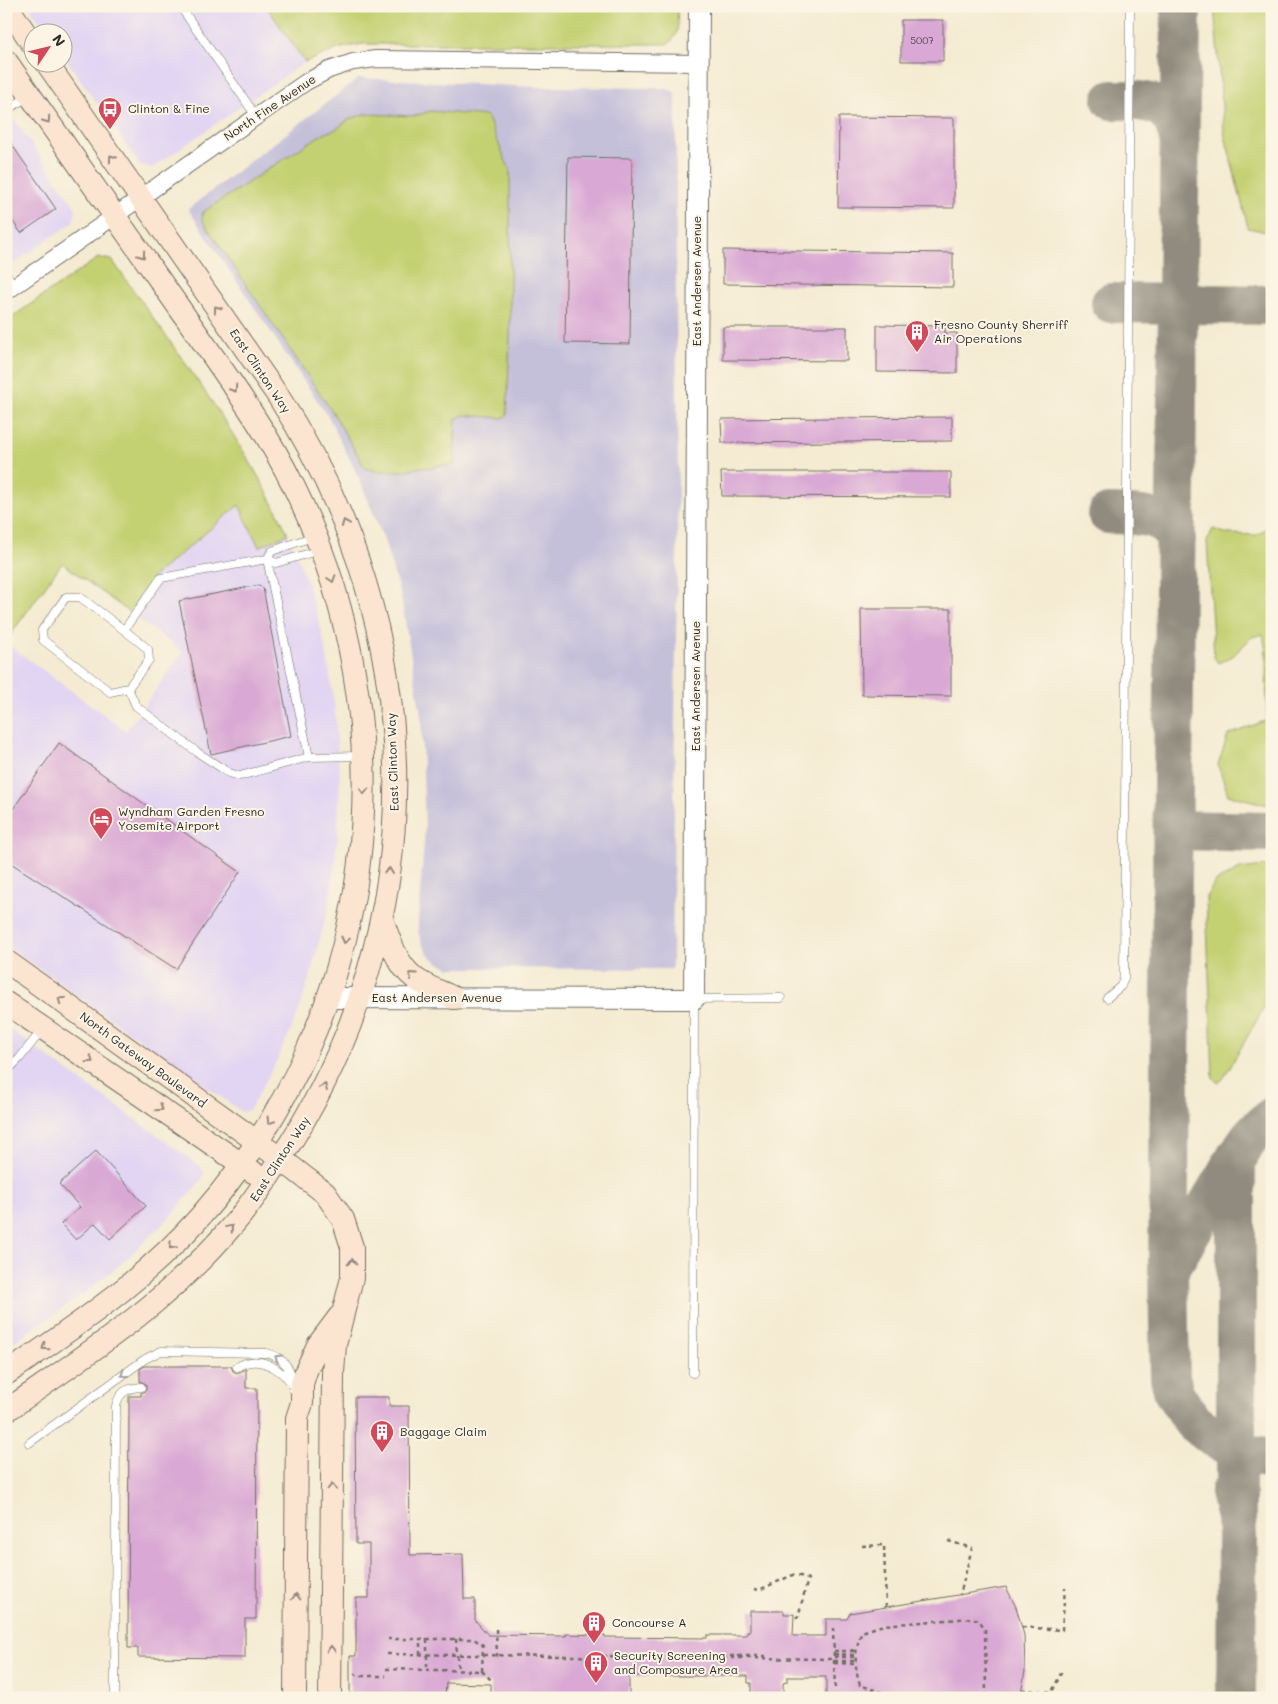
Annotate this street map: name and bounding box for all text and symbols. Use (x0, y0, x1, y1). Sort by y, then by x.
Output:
north arrow (22, 22, 72, 72)
text: N (48, 30, 70, 50)
house number: 5007 (910, 33, 934, 47)
street label: North Fine Avenue (220, 70, 319, 144)
bus stop icon: Clinton & Fine (97, 96, 123, 130)
place label: Clinton & Fine (128, 100, 210, 116)
one-way arrow (41, 114, 50, 124)
one-way arrow (109, 154, 118, 163)
street label: East Andersen Avenue (688, 216, 704, 346)
one-way arrow (136, 249, 145, 259)
one-way arrow (214, 306, 223, 315)
place label: Fresno County Sherriff Air Operations (934, 316, 1068, 346)
building icon: Fresno County Sherriff Air Operations (904, 319, 930, 353)
street label: East Clinton Way (227, 325, 295, 416)
one-way arrow (228, 383, 238, 392)
one-way arrow (340, 519, 351, 528)
one-way arrow (327, 575, 337, 583)
street label: East Andersen Avenue (687, 621, 703, 751)
street label: East Clinton Way (382, 713, 402, 811)
one-way arrow (359, 788, 369, 795)
place label: Wyndham Garden Fresno Yosemite Airport (118, 803, 264, 833)
hotel icon: Wyndham Garden Fresno Yosemite Airport (88, 806, 114, 840)
one-way arrow (383, 867, 394, 875)
one-way arrow (340, 936, 351, 945)
one-way arrow (408, 972, 417, 981)
street label: East Andersen Avenue (372, 989, 502, 1005)
one-way arrow (57, 997, 67, 1006)
street label: North Gateway Boulevard (77, 1008, 210, 1111)
one-way arrow (84, 1054, 94, 1063)
one-way arrow (317, 1083, 328, 1092)
one-way arrow (154, 1102, 164, 1111)
street label: East Clinton Way (246, 1113, 313, 1204)
one-way arrow (266, 1115, 276, 1124)
one-way arrow (225, 1225, 233, 1234)
one-way arrow (168, 1240, 177, 1249)
one-way arrow (347, 1257, 357, 1265)
one-way arrow (41, 1341, 51, 1350)
one-way arrow (274, 1355, 283, 1364)
one-way arrow (120, 1368, 130, 1377)
building icon: Baggage Claim (369, 1419, 395, 1453)
place label: Baggage Claim (400, 1423, 487, 1439)
one-way arrow (327, 1482, 337, 1490)
one-way arrow (291, 1592, 301, 1600)
building icon: Concourse A (581, 1610, 607, 1644)
place label: Concourse A (612, 1614, 687, 1630)
one-way arrow (325, 1645, 336, 1653)
place label: Security Screening and Composure Area (614, 1647, 738, 1677)
building icon: Security Screening and Composure Area (583, 1650, 609, 1684)

